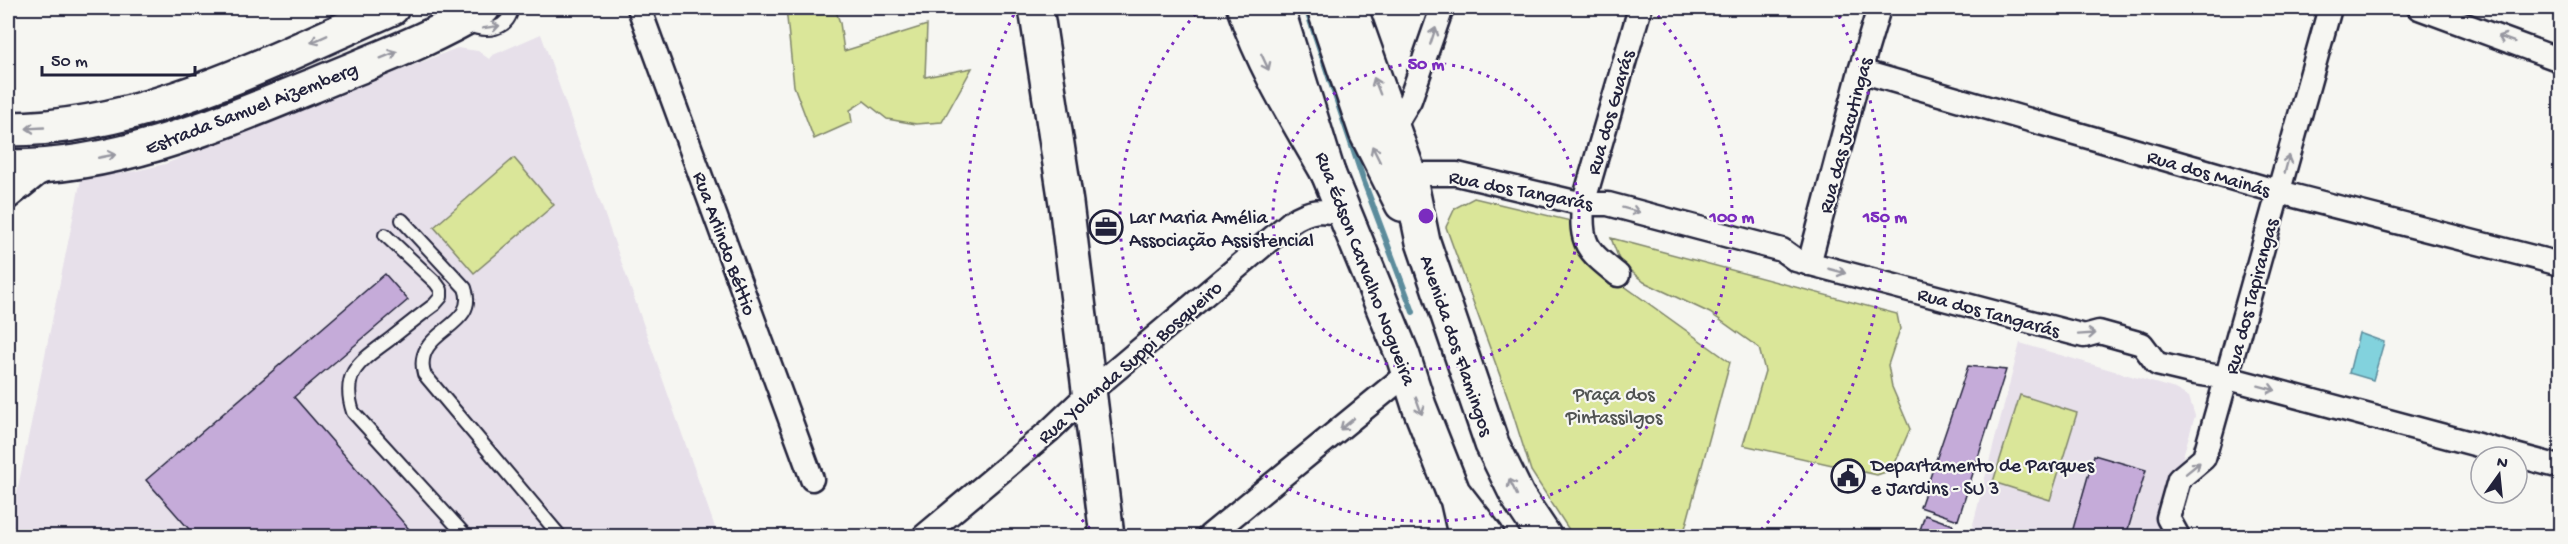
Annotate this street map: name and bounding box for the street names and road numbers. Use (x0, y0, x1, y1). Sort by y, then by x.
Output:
street label: Rua dos Guarás (1584, 47, 1641, 178)
street label: Rua das Jacutingas (1816, 55, 1879, 216)
street label: Estrada Samuel Aizemberg (143, 59, 362, 161)
street label: Rua dos Mainás (2144, 147, 2273, 204)
street label: Rua Édson Carvalho Nogueira (1309, 149, 1420, 390)
street label: Rua dos Tangarás (1446, 167, 1595, 218)
street label: Rua Arlindo Béttio (686, 169, 759, 319)
street label: Rua dos Tapirangas (2222, 216, 2285, 377)
street label: Avenida dos Flamingos (1413, 253, 1497, 440)
street label: Rua Yolanda Suppi Bosqueiro (1034, 277, 1228, 450)
street label: Rua dos Tangarás (1914, 284, 2062, 345)

